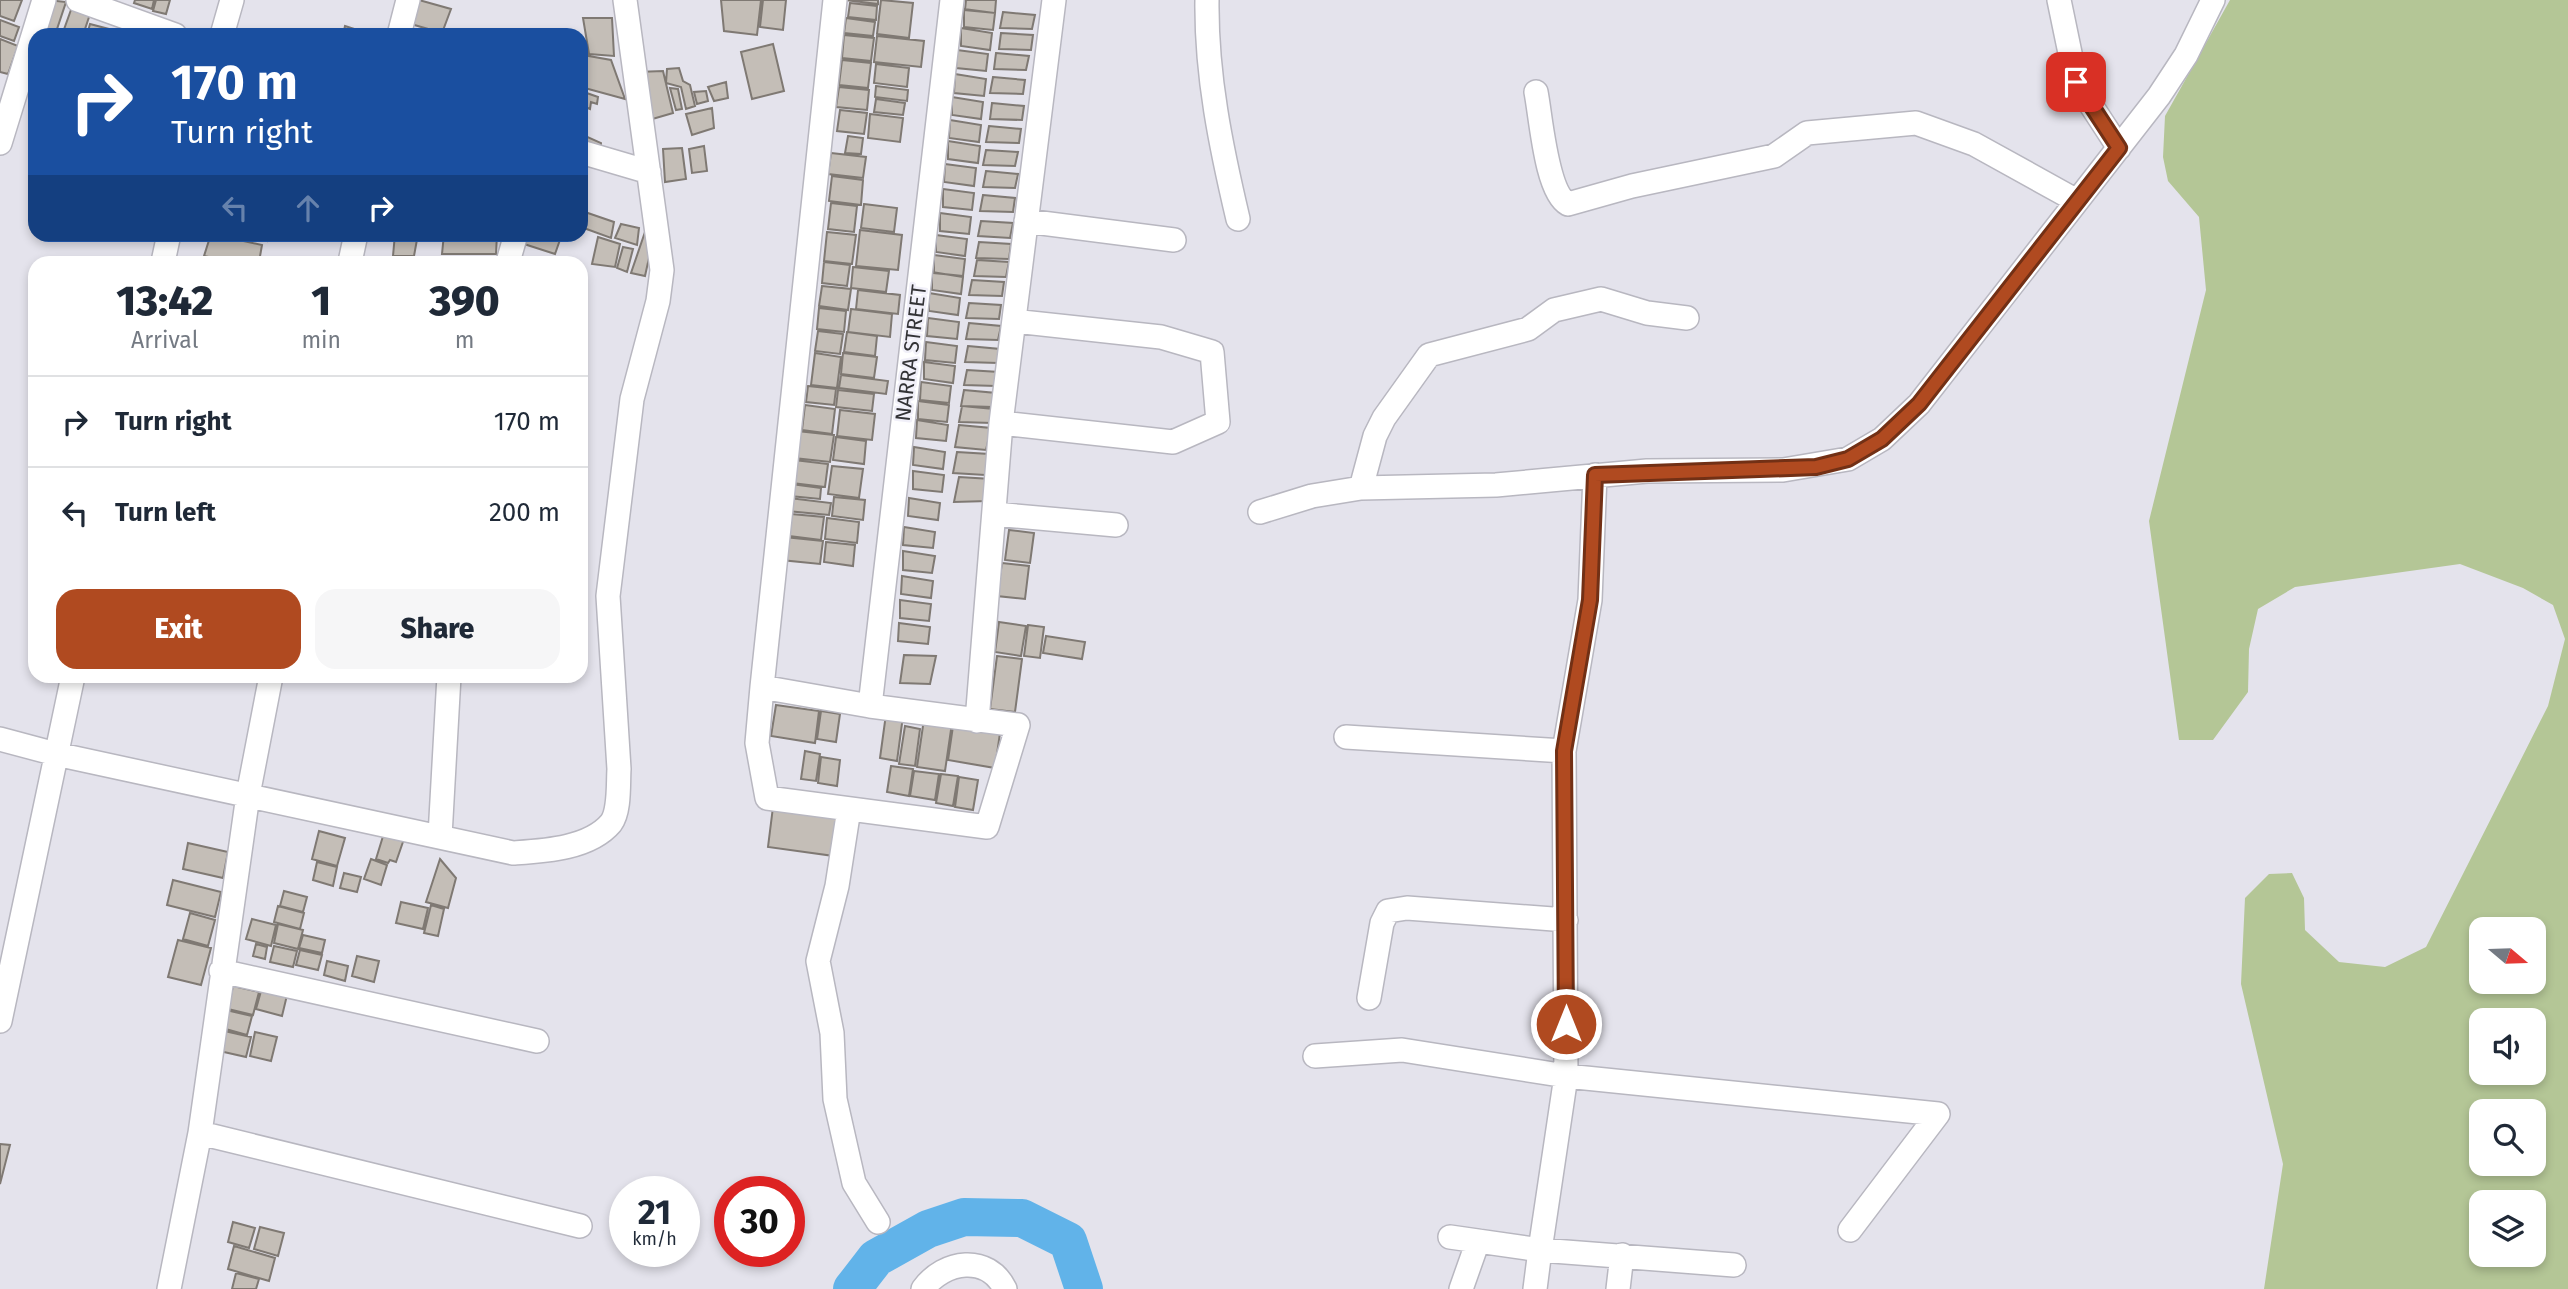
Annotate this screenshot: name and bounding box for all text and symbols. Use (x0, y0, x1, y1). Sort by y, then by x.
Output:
pin (2046, 52, 2106, 112)
text: 170 m (171, 53, 298, 112)
icon: right (56, 56, 147, 147)
icon: arrive (2057, 63, 2095, 101)
text: Turn right (171, 113, 313, 151)
icon: left (216, 189, 254, 227)
icon: ahead (289, 189, 327, 227)
icon: right (362, 189, 400, 227)
text: 13:42 (116, 276, 213, 326)
text: 1 (311, 276, 331, 326)
text: 390 (429, 276, 500, 326)
street label: NARRA STREET (890, 283, 932, 423)
text: Arrival (131, 326, 198, 354)
text: min (301, 326, 341, 354)
text: m (455, 326, 474, 354)
icon: right (56, 403, 94, 441)
text: Turn right (115, 406, 232, 437)
text: 170 m (494, 406, 560, 437)
icon: left (56, 494, 94, 532)
text: Turn left (115, 497, 216, 528)
text: 200 m (489, 497, 560, 528)
button: Exit (56, 589, 301, 669)
button: Share (315, 589, 560, 669)
north arrow (2469, 917, 2546, 994)
map controls (2469, 917, 2546, 1267)
position arrow (1529, 987, 1603, 1061)
button: sound (2469, 1008, 2546, 1085)
button: search (2469, 1099, 2546, 1176)
speed limit sign: 30 (714, 1176, 805, 1267)
button: layers (2469, 1190, 2546, 1267)
text: 21 (638, 1191, 671, 1233)
text: km/h (632, 1228, 677, 1250)

